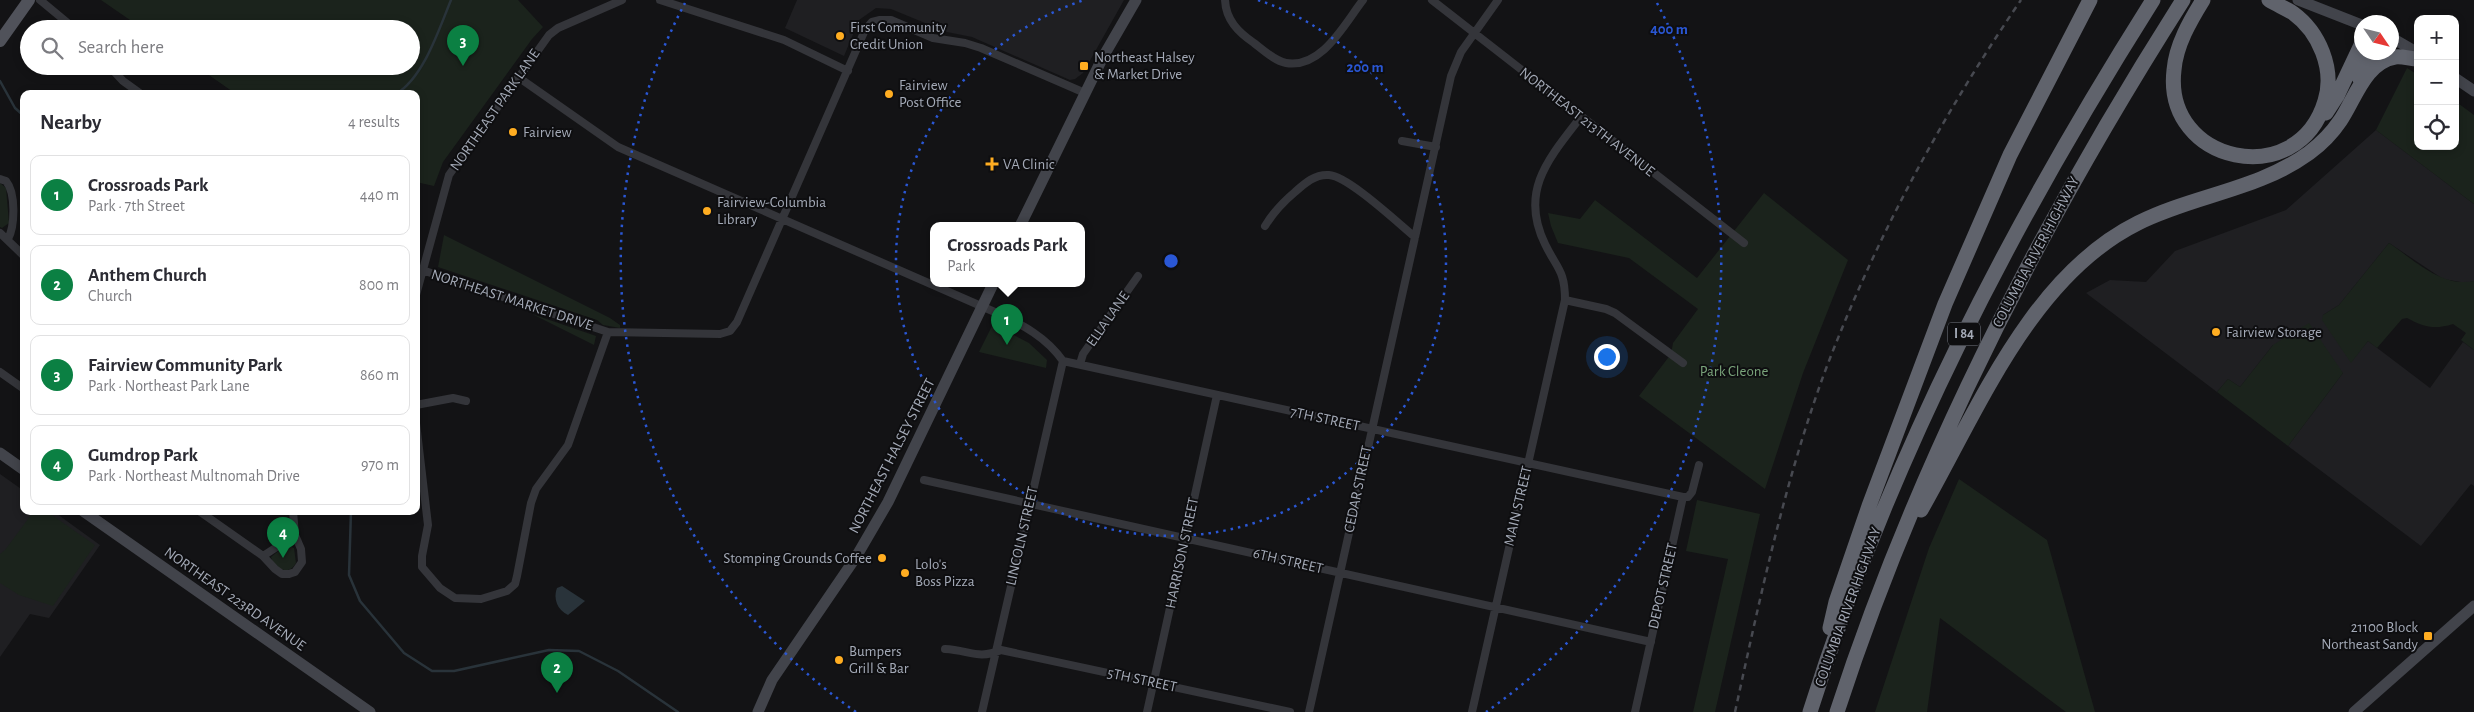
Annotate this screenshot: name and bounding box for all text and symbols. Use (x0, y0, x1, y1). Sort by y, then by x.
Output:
north arrow (2354, 15, 2399, 60)
map controls (2414, 15, 2459, 150)
button: + (2414, 15, 2459, 60)
search box (20, 20, 420, 75)
place label: First Community Credit Union (850, 20, 947, 52)
text: 400 m (1650, 22, 1688, 37)
pin: 3 (447, 25, 479, 66)
marker: First Community Credit Union (834, 30, 846, 42)
icon: search (38, 34, 66, 62)
text: Search here (78, 38, 164, 57)
street label: NORTHEAST PARK LANE (447, 46, 543, 174)
place label: Northeast Halsey & Market Drive (1094, 50, 1195, 82)
marker: Northeast Halsey & Market Drive (1078, 60, 1090, 72)
text: 200 m (1346, 60, 1384, 75)
button: − (2414, 60, 2459, 105)
street label: NORTHEAST 213TH AVENUE (1517, 65, 1657, 179)
place label: Fairview Post Office (899, 78, 962, 110)
marker: Fairview Post Office (883, 88, 895, 100)
button: locate (2414, 105, 2459, 150)
text: Nearby (40, 112, 101, 133)
text: 4 results (348, 114, 400, 130)
place label: Fairview (523, 125, 572, 140)
marker: Fairview (507, 126, 519, 138)
marker: VA Clinic (985, 157, 999, 171)
place label: VA Clinic (1003, 157, 1055, 172)
street label: COLUMBIA RIVER HIGHWAY (1990, 174, 2082, 330)
text: Crossroads Park (88, 176, 208, 195)
text: 1 (54, 187, 60, 203)
text: 440 m (360, 187, 399, 203)
place label: Fairview-Columbia Library (717, 195, 826, 227)
text: Park · 7th Street (88, 198, 185, 214)
marker: Fairview-Columbia Library (701, 205, 713, 217)
popup (930, 222, 1085, 287)
text: Crossroads Park (947, 236, 1068, 255)
centre of rings (1162, 252, 1180, 270)
text: Park (947, 258, 975, 274)
text: Anthem Church (88, 266, 207, 285)
street label: NORTHEAST MARKET DRIVE (429, 267, 595, 333)
text: 2 (53, 277, 61, 293)
text: 800 m (359, 277, 399, 293)
text: Church (88, 288, 132, 304)
street label: ELLA LANE (1084, 289, 1132, 349)
pin: 1 (991, 304, 1023, 345)
road number: I 84 (1948, 322, 1980, 346)
place label: Fairview Storage (2226, 325, 2322, 340)
marker: Fairview Storage (2210, 326, 2222, 338)
your location (1594, 344, 1620, 370)
text: Fairview Community Park (88, 356, 282, 375)
park label: Park Cleone (1700, 364, 1768, 379)
text: 3 (54, 367, 60, 383)
text: 860 m (360, 367, 399, 383)
street label: NORTHEAST HALSEY STREET (846, 376, 938, 536)
text: Park · Northeast Park Lane (88, 378, 250, 394)
street label: 7TH STREET (1289, 404, 1362, 434)
street label: CEDAR STREET (1341, 444, 1375, 534)
text: Gumdrop Park (88, 446, 198, 465)
text: 4 (53, 457, 61, 473)
text: 970 m (361, 457, 399, 473)
street label: MAIN STREET (1502, 464, 1535, 547)
text: Park · Northeast Multnomah Drive (88, 468, 300, 484)
street label: LINCOLN STREET (1003, 485, 1041, 587)
street label: HARRISON STREET (1163, 495, 1201, 610)
pin: 4 (267, 517, 299, 558)
street label: COLUMBIA RIVER HIGHWAY (1812, 525, 1884, 689)
street label: DEPOT STREET (1646, 541, 1680, 630)
street label: NORTHEAST 223RD AVENUE (162, 544, 308, 654)
street label: 6TH STREET (1251, 546, 1325, 576)
place label: Stomping Grounds Coffee (723, 551, 872, 566)
marker: Stomping Grounds Coffee (876, 552, 888, 564)
place label: Lolo's Boss Pizza (915, 557, 975, 589)
marker: Lolo's Boss Pizza (899, 567, 911, 579)
place label: 21100 Block Northeast Sandy (2321, 620, 2419, 652)
marker: 21100 Block Northeast Sandy (2422, 630, 2434, 642)
place label: Bumpers Grill & Bar (849, 644, 909, 676)
pin: 2 (541, 652, 573, 693)
marker: Bumpers Grill & Bar (833, 654, 845, 666)
street label: 5TH STREET (1106, 665, 1179, 695)

